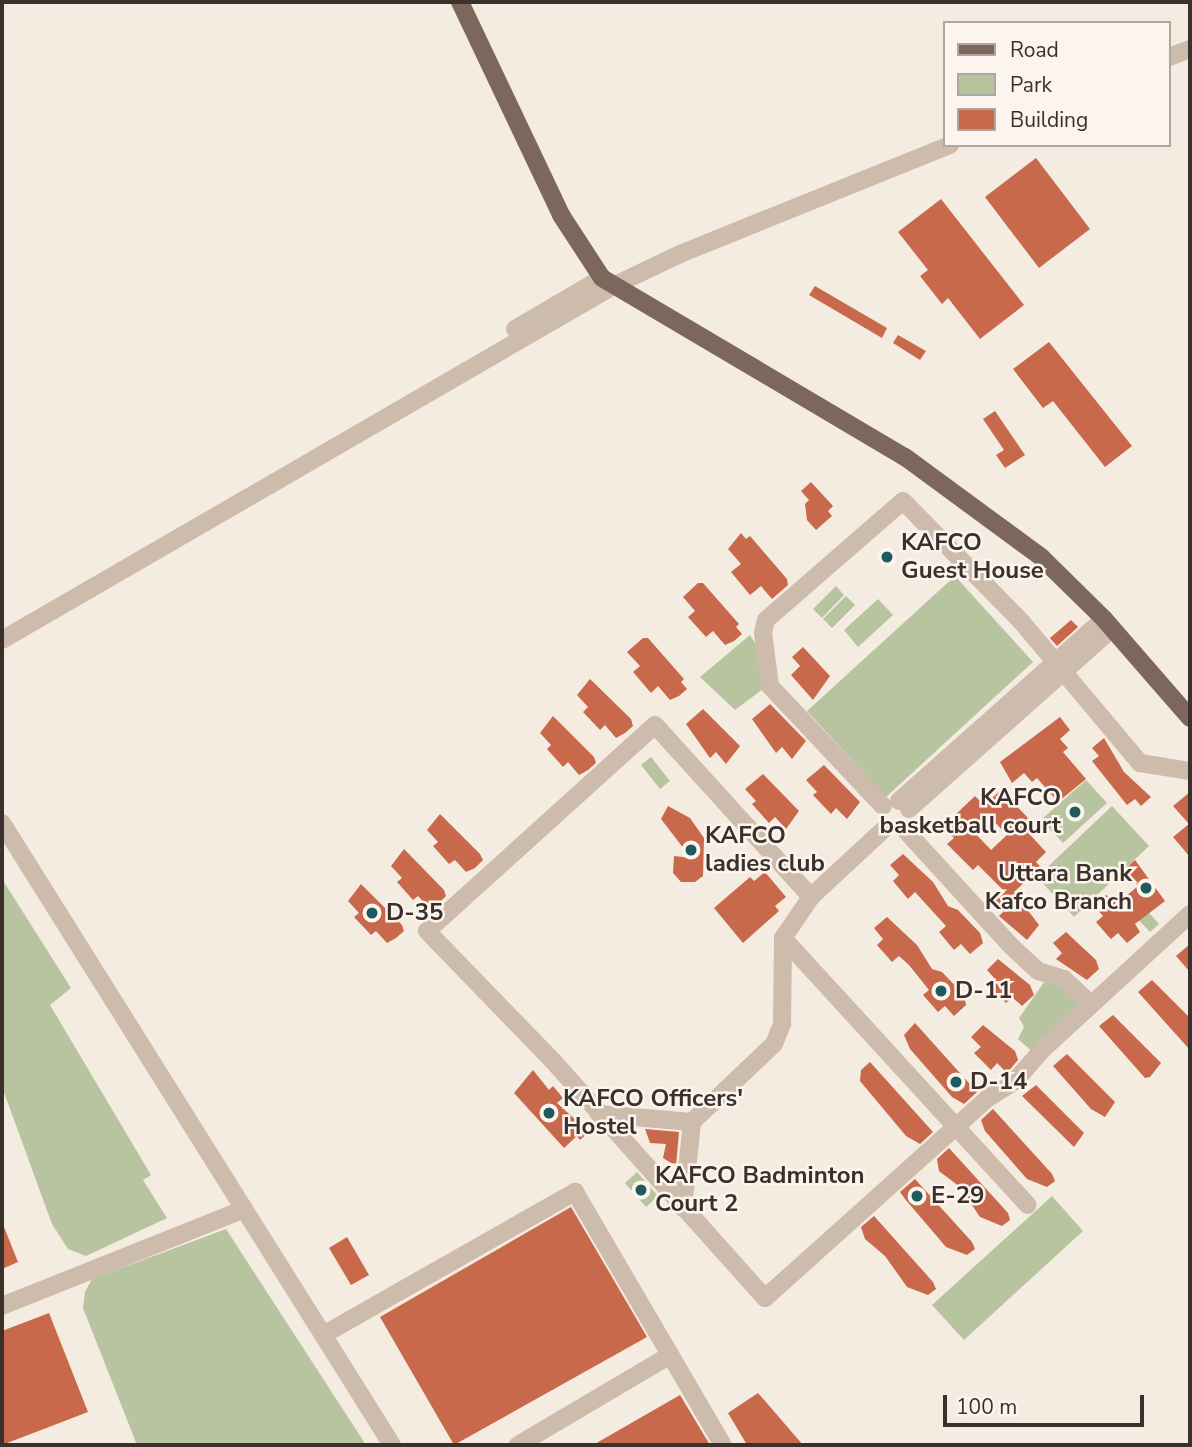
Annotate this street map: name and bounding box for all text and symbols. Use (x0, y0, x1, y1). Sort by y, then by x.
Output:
legend (944, 21, 1171, 147)
text: Road (1010, 36, 1059, 64)
text: Park (1010, 71, 1052, 99)
text: Building (1010, 106, 1088, 134)
place label: KAFCO Guest House (901, 529, 1044, 585)
marker: KAFCO Guest House (879, 549, 895, 565)
place label: KAFCO basketball court (880, 784, 1061, 840)
marker: KAFCO basketball court (1067, 804, 1083, 820)
place label: KAFCO ladies club (705, 822, 825, 878)
marker: KAFCO ladies club (683, 842, 699, 858)
place label: Uttara Bank Kafco Branch (985, 860, 1132, 916)
marker: Uttara Bank Kafco Branch (1138, 880, 1154, 896)
place label: D-35 (386, 899, 444, 927)
marker: D-35 (364, 905, 380, 921)
place label: D-11 (955, 977, 1013, 1005)
marker: D-11 (933, 983, 949, 999)
place label: D-14 (970, 1068, 1028, 1096)
marker: D-14 (948, 1074, 964, 1090)
place label: KAFCO Officers' Hostel (563, 1085, 743, 1141)
marker: KAFCO Officers' Hostel (541, 1105, 557, 1121)
place label: KAFCO Badminton Court 2 (655, 1162, 865, 1218)
marker: KAFCO Badminton Court 2 (633, 1182, 649, 1198)
place label: E-29 (931, 1182, 984, 1210)
marker: E-29 (909, 1188, 925, 1204)
scale bar (947, 1380, 1148, 1424)
text: 100 m (956, 1393, 1017, 1421)

